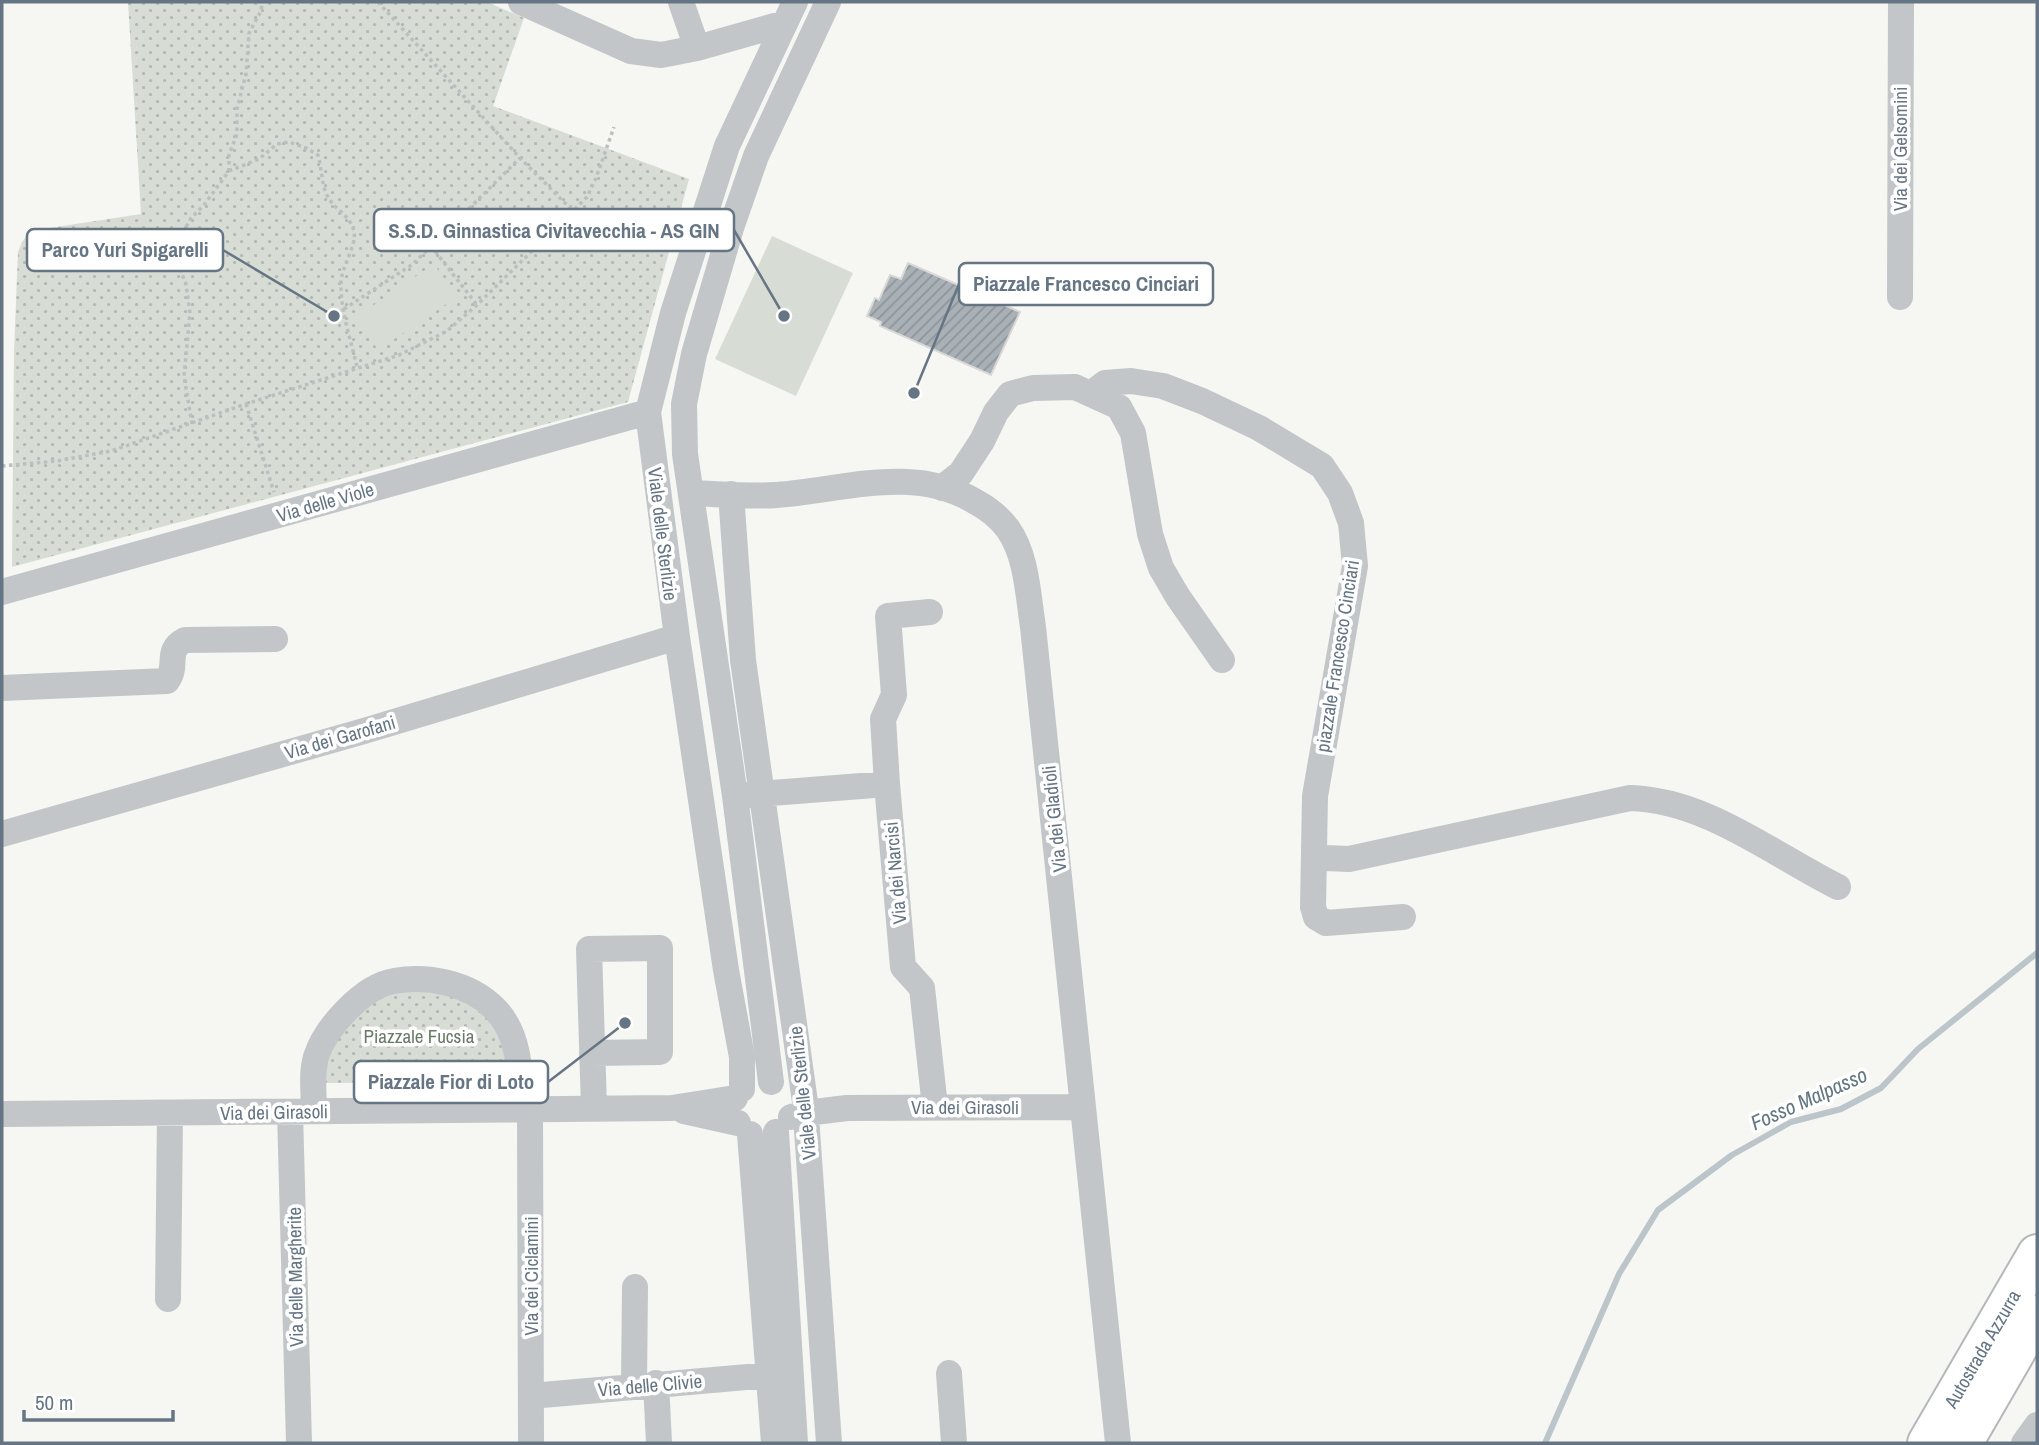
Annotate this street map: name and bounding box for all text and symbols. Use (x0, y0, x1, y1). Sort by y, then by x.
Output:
street label: Via dei Gelsomini (1887, 87, 1913, 211)
callout: S.S.D. Ginnastica Civitavecchia - AS GIN (374, 209, 734, 251)
text: S.S.D. Ginnastica Civitavecchia - AS GIN (388, 216, 720, 245)
callout: Parco Yuri Spigarelli (27, 229, 223, 271)
text: Parco Yuri Spigarelli (41, 235, 209, 264)
callout: Piazzale Francesco Cinciari (959, 263, 1213, 305)
text: Piazzale Francesco Cinciari (973, 269, 1199, 298)
street label: Viale delle Sterlizie (642, 466, 684, 602)
street label: Via delle Viole (273, 476, 377, 528)
street label: piazzale Francesco Cinciari (1309, 558, 1365, 754)
street label: Via dei Garofani (282, 709, 398, 765)
street label: Via dei Gladioli (1035, 764, 1073, 874)
street label: Via dei Narcisi (878, 821, 912, 925)
park label: Piazzale Fucsia (364, 1023, 475, 1049)
street label: Viale delle Sterlizie (782, 1025, 822, 1161)
water label: Fosso Malpasso (1746, 1060, 1872, 1137)
callout: Piazzale Fior di Loto (354, 1061, 548, 1103)
text: Piazzale Fior di Loto (368, 1067, 534, 1096)
street label: Via dei Girasoli (911, 1094, 1019, 1120)
street label: Via dei Girasoli (220, 1098, 328, 1126)
street label: Via delle Margherite (281, 1207, 309, 1347)
street label: Via dei Ciclamini (518, 1216, 544, 1336)
street label: Autostrada Azzurra (1937, 1285, 2027, 1414)
street label: Via delle Clivie (597, 1367, 703, 1403)
scale bar (24, 1378, 173, 1422)
text: 50 m (35, 1388, 73, 1417)

